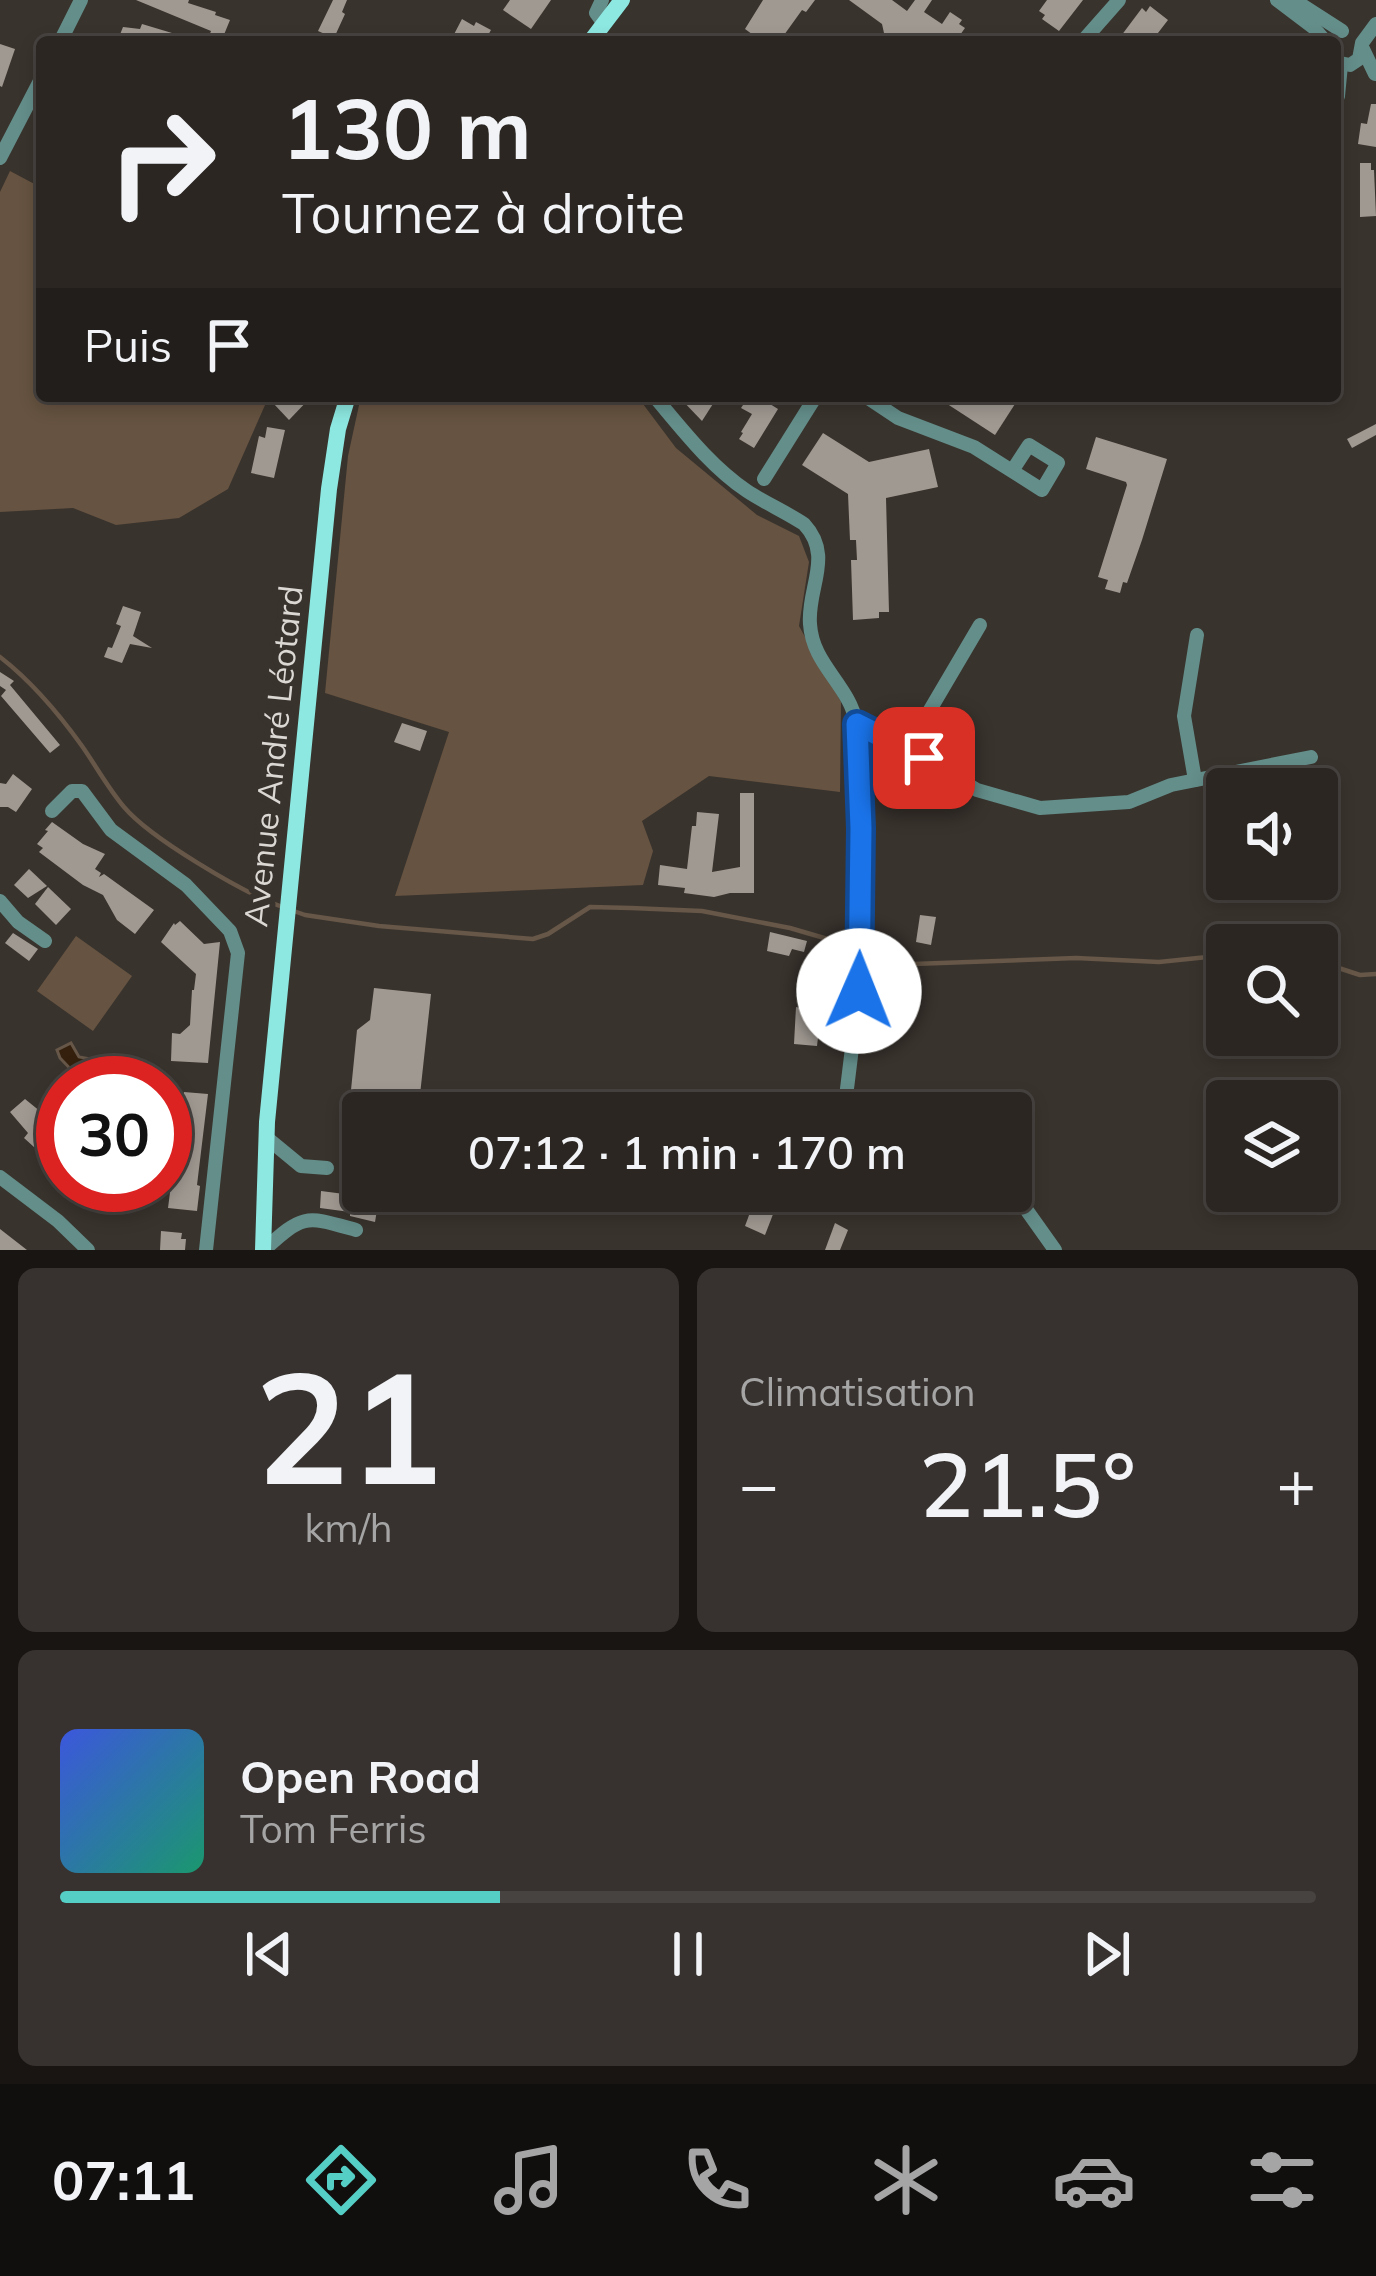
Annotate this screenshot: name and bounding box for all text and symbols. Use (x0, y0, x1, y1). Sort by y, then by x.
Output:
text: 130 m (282, 75, 532, 180)
icon: right (84, 84, 240, 240)
text: Tournez à droite (282, 179, 685, 247)
icon: arrive (196, 312, 262, 378)
text: Puis (84, 317, 172, 373)
street label: Avenue André Léotard (234, 583, 311, 928)
pin (873, 707, 975, 809)
icon: arrive (891, 725, 957, 791)
map controls (1206, 768, 1338, 1212)
button: sound (1206, 768, 1338, 900)
button: search (1206, 924, 1338, 1056)
position arrow (796, 928, 922, 1054)
speed limit sign: 30 (36, 1056, 192, 1212)
button: layers (1206, 1080, 1338, 1212)
text: 07:12 · 1 min · 170 m (468, 1124, 906, 1180)
text: 21 (255, 1327, 442, 1523)
text: Climatisation (739, 1367, 976, 1416)
text: 21.5° (919, 1427, 1136, 1540)
text: − (739, 1442, 779, 1525)
text: + (1276, 1442, 1316, 1525)
text: km/h (304, 1503, 393, 1552)
text: Open Road (240, 1748, 481, 1804)
text: Tom Ferris (240, 1804, 427, 1853)
icon: previous (236, 1921, 302, 1987)
icon: pause (655, 1921, 721, 1987)
icon: next (1074, 1921, 1140, 1987)
icon: directions (299, 2138, 383, 2222)
icon: music (487, 2138, 571, 2222)
icon: phone (675, 2138, 759, 2222)
icon: climate (864, 2138, 948, 2222)
icon: car (1052, 2138, 1136, 2222)
icon: filters (1240, 2138, 1324, 2222)
text: 07:11 (52, 2146, 195, 2214)

